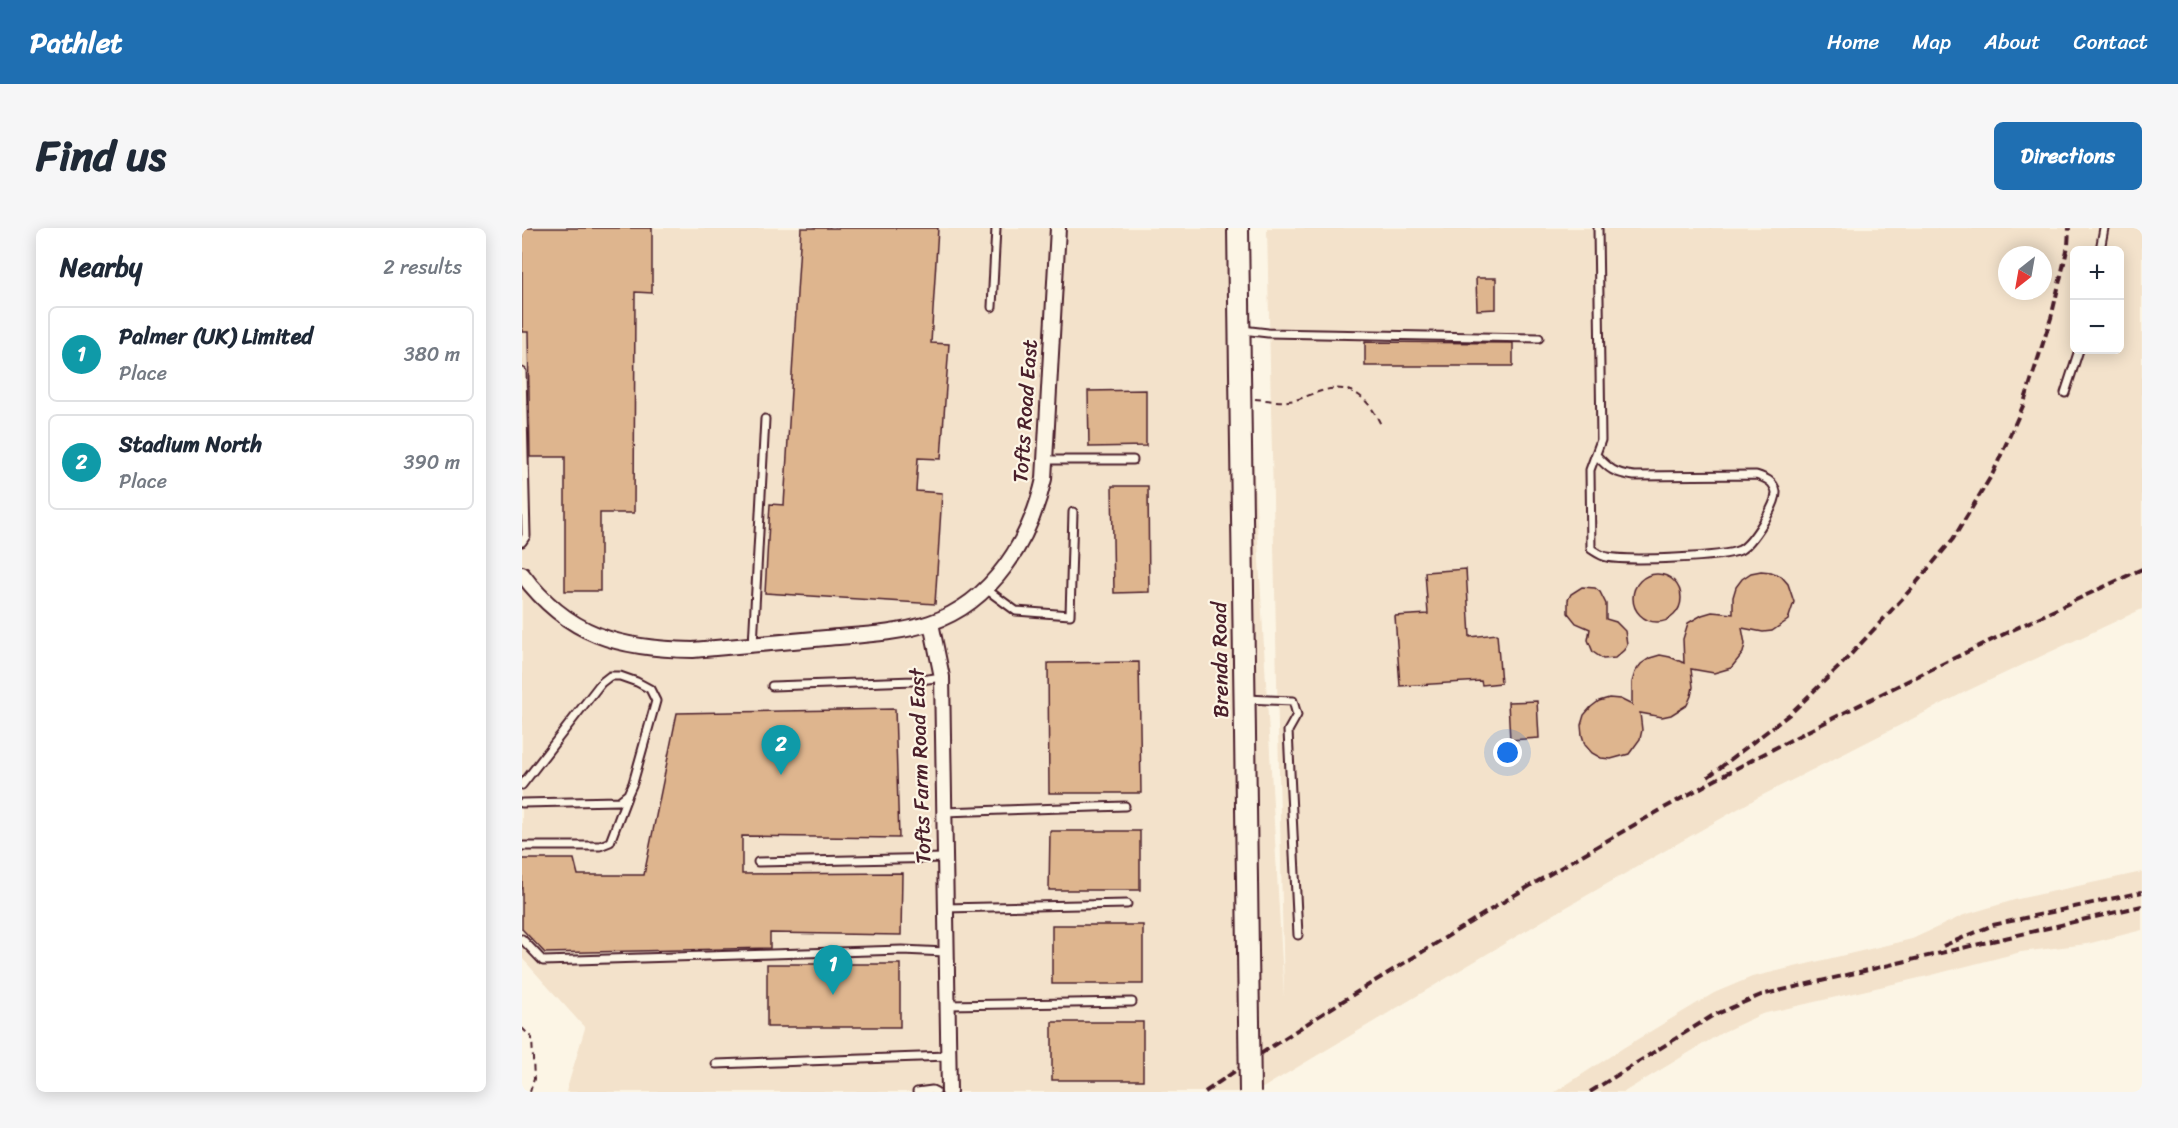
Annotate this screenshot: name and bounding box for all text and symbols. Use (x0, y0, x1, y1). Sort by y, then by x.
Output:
text: Pathlet (30, 18, 123, 67)
text: Home (1827, 23, 1879, 61)
text: Map (1912, 23, 1951, 61)
text: About (1984, 23, 2041, 61)
text: Contact (2074, 23, 2148, 61)
text: Find us (36, 119, 166, 193)
button: Directions (1994, 122, 2142, 190)
text: Nearby (60, 244, 142, 290)
north arrow (1998, 246, 2052, 300)
map controls (2070, 246, 2124, 354)
button: + (2070, 246, 2124, 300)
text: 2 results (383, 250, 462, 285)
button: − (2070, 300, 2124, 354)
text: Palmer (UK) Limited (119, 317, 313, 356)
text: 1 (77, 337, 86, 372)
text: 380 m (404, 337, 460, 372)
street label: Tofts Road East (1001, 338, 1049, 484)
text: Place (119, 356, 167, 391)
text: Stadium North (119, 425, 262, 464)
text: 2 (76, 445, 87, 480)
text: 390 m (404, 445, 460, 480)
text: Place (119, 464, 167, 499)
street label: Brenda Road (1200, 600, 1240, 718)
street label: Tofts Farm Road East (898, 666, 942, 864)
pin: 2 (762, 726, 800, 775)
your location (1493, 738, 1522, 767)
pin: 1 (814, 946, 852, 995)

